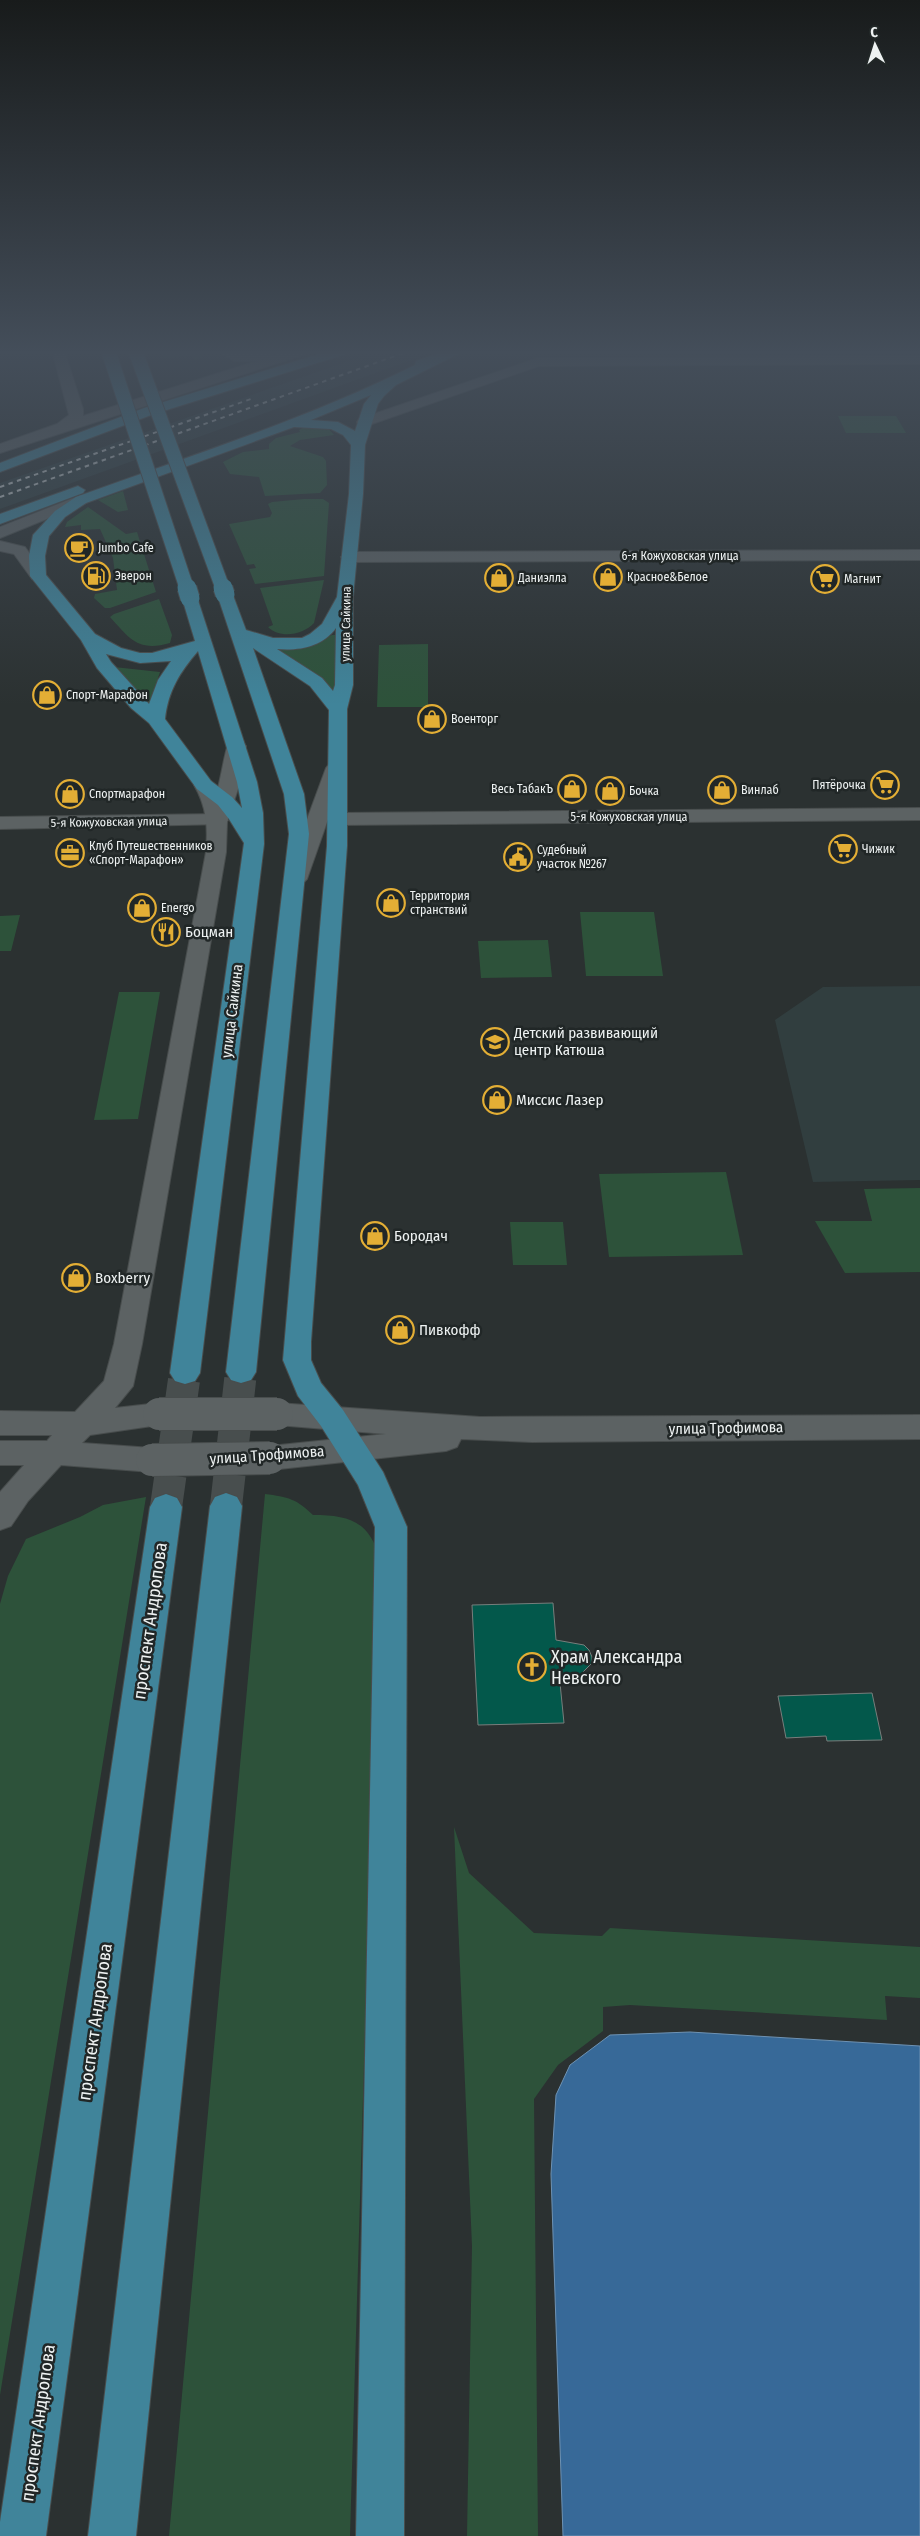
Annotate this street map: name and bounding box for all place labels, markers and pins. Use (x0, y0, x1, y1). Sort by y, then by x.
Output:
cafe icon: Jumbo Cafe (64, 533, 94, 563)
place label: Jumbo Cafe (98, 541, 154, 555)
fuel station icon: Эверон (81, 561, 111, 591)
shop icon: Красное&Белое (593, 562, 623, 592)
shop icon: Даниэлла (484, 563, 514, 593)
supermarket icon: Магнит (810, 564, 840, 594)
place label: Эверон (115, 569, 152, 583)
place label: Красное&Белое (627, 570, 708, 584)
place label: Даниэлла (517, 571, 567, 585)
place label: Магнит (844, 572, 881, 586)
shop icon: Спорт-Марафон (32, 680, 62, 710)
place label: Спорт-Марафон (66, 688, 148, 702)
shop icon: Военторг (417, 704, 447, 734)
place label: Военторг (451, 712, 498, 726)
supermarket icon: Пятёрочка (870, 770, 900, 800)
shop icon: Весь ТабакЪ (557, 774, 587, 804)
shop icon: Винлаб (707, 775, 737, 805)
shop icon: Бочка (595, 776, 625, 806)
place label: Пятёрочка (812, 778, 866, 792)
shop icon: Спортмарафон (55, 779, 85, 809)
place label: Весь ТабакЪ (491, 782, 554, 796)
place label: Винлаб (741, 783, 779, 797)
place label: Бочка (629, 784, 659, 798)
place label: Спортмарафон (89, 787, 165, 801)
supermarket icon: Чижик (828, 834, 858, 864)
office icon: Клуб Путешественников «Спорт-Марафон» (55, 838, 85, 868)
place label: Клуб Путешественников «Спорт-Марафон» (89, 839, 213, 867)
public building icon: Судебный участок №267 (503, 842, 533, 872)
place label: Чижик (862, 842, 895, 856)
place label: Судебный участок №267 (537, 843, 607, 871)
shop icon: Территория странствий (376, 888, 406, 918)
place label: Территория странствий (410, 889, 470, 917)
shop icon: Energo (127, 893, 157, 923)
place label: Energo (161, 901, 195, 915)
restaurant icon: Боцман (151, 917, 181, 947)
place label: Боцман (185, 923, 233, 941)
place label: Детский развивающий центр Катюша (513, 1024, 658, 1059)
school or university icon: Детский развивающий центр Катюша (480, 1027, 510, 1057)
shop icon: Миссис Лазер (482, 1085, 512, 1115)
place label: Миссис Лазер (516, 1091, 603, 1109)
shop icon: Бородач (360, 1221, 390, 1251)
place label: Бородач (394, 1227, 448, 1245)
shop icon: Boxberry (61, 1263, 91, 1293)
place label: Boxberry (95, 1269, 150, 1287)
shop icon: Пивкофф (385, 1315, 415, 1345)
place label: Пивкофф (419, 1321, 481, 1339)
place label: Храм Александра Невского (551, 1646, 683, 1689)
church icon: Храм Александра Невского (517, 1652, 547, 1682)

